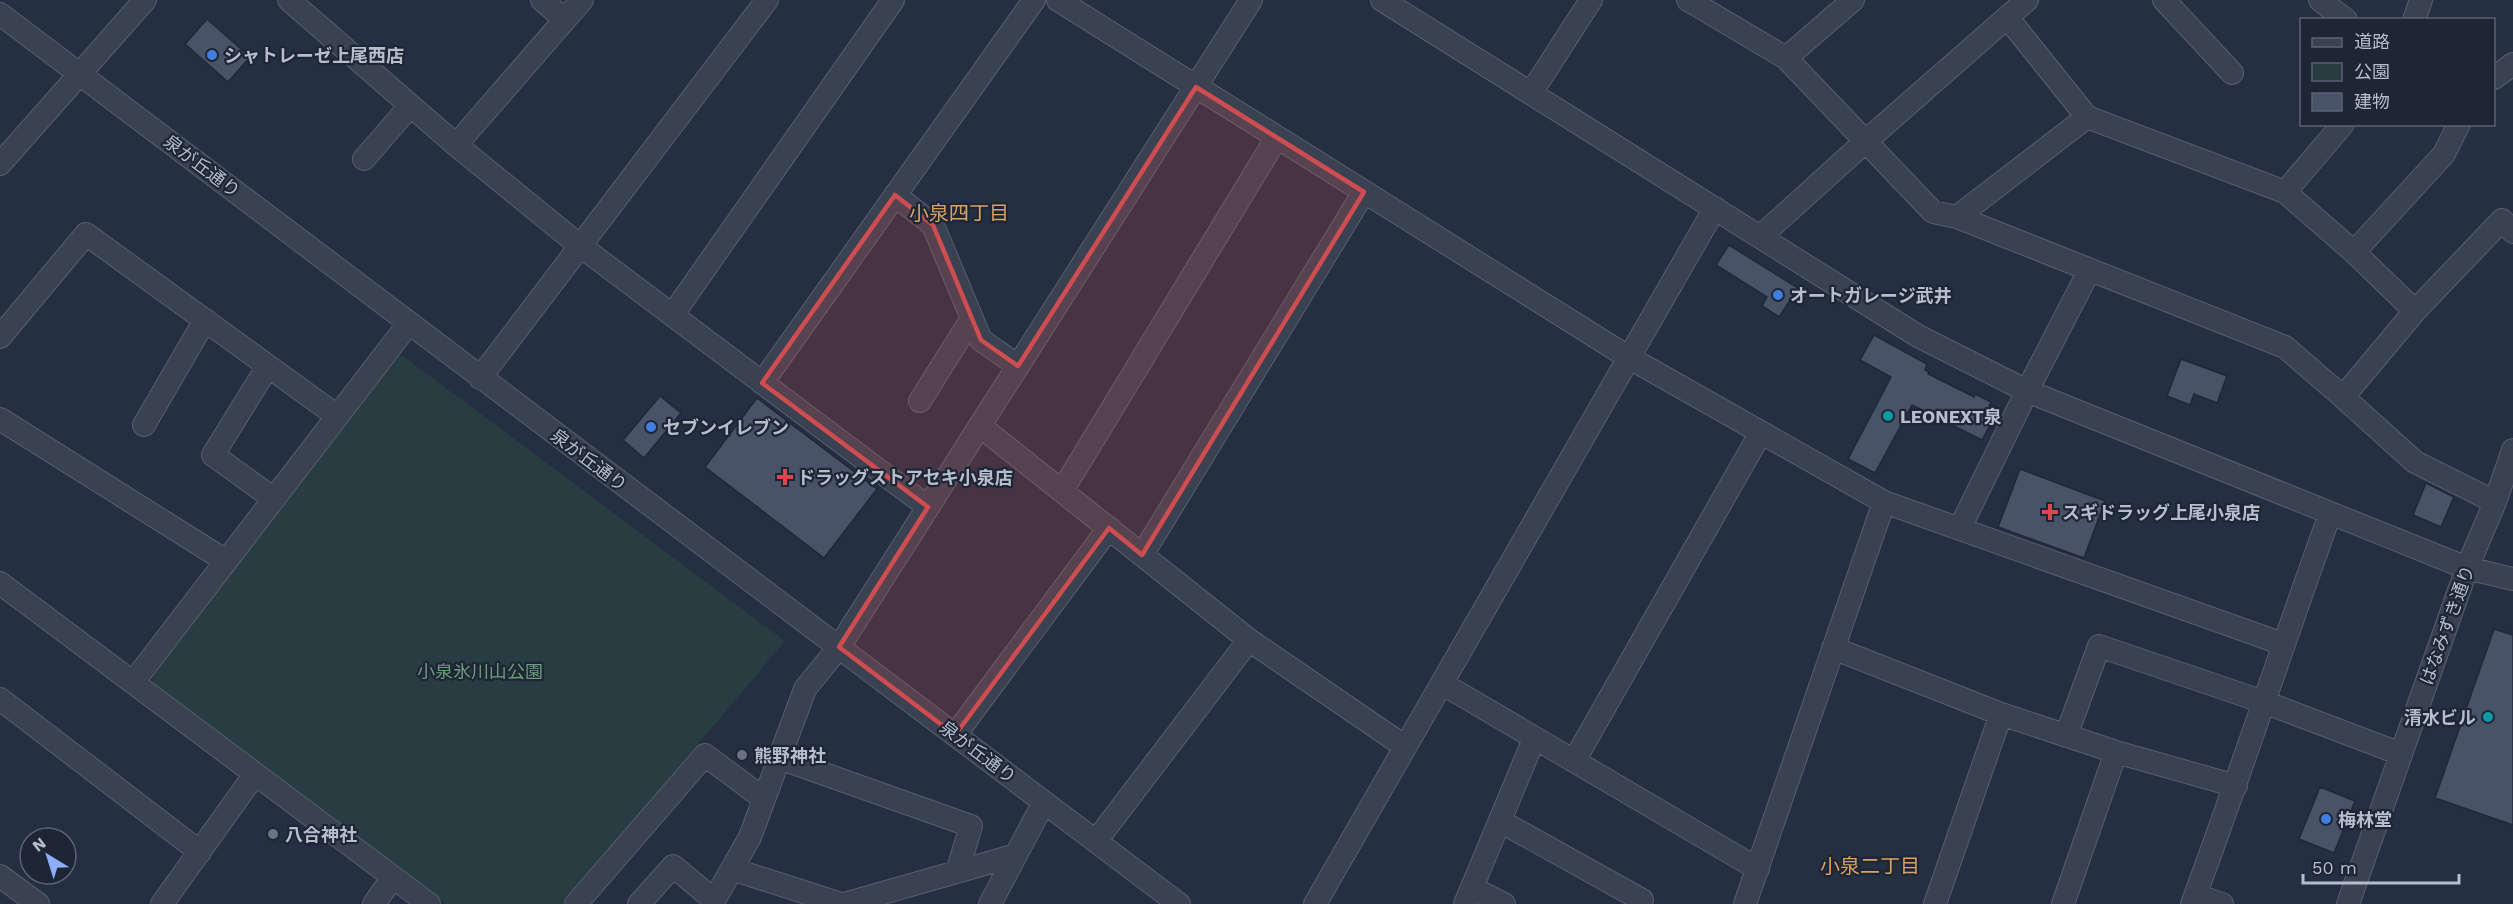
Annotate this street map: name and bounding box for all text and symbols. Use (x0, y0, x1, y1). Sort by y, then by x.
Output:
legend (2300, 18, 2495, 126)
text: 道路 (2354, 31, 2390, 52)
place label: シャトレーゼ上尾西店 (224, 45, 404, 66)
marker: シャトレーゼ上尾西店 (205, 48, 219, 62)
text: 公園 (2354, 61, 2390, 82)
text: 建物 (2354, 91, 2390, 112)
street label: 泉が丘通り (160, 131, 244, 201)
district label: 小泉四丁目 (909, 201, 1009, 225)
place label: オートガレージ武井 (1790, 285, 1952, 306)
marker: オートガレージ武井 (1771, 288, 1785, 302)
place label: LEONEXT泉 (1900, 406, 2002, 427)
marker: LEONEXT泉 (1881, 409, 1895, 423)
place label: セブンイレブン (663, 417, 789, 438)
marker: セブンイレブン (644, 420, 658, 434)
street label: 泉が丘通り (547, 425, 631, 495)
place label: ドラッグストアセキ小泉店 (797, 467, 1013, 488)
marker: ドラッグストアセキ小泉店 (778, 470, 792, 484)
place label: スギドラッグ上尾小泉店 (2062, 502, 2260, 523)
marker: スギドラッグ上尾小泉店 (2043, 505, 2057, 519)
street label: はなみずき通り (2416, 562, 2478, 688)
park label: 小泉氷川山公園 (417, 661, 543, 682)
place label: 清水ビル (2404, 707, 2476, 728)
marker: 清水ビル (2481, 710, 2495, 724)
street label: 泉が丘通り (936, 717, 1020, 787)
place label: 熊野神社 (754, 745, 826, 766)
marker: 熊野神社 (735, 748, 749, 762)
place label: 梅林堂 (2338, 809, 2392, 830)
marker: 梅林堂 (2319, 812, 2333, 826)
place label: 八合神社 (285, 824, 357, 845)
north arrow (18, 826, 78, 886)
marker: 八合神社 (266, 827, 280, 841)
text: N (29, 833, 50, 856)
scale bar (2303, 847, 2459, 885)
district label: 小泉二丁目 (1820, 854, 1920, 878)
text: 50 m (2312, 857, 2357, 878)

